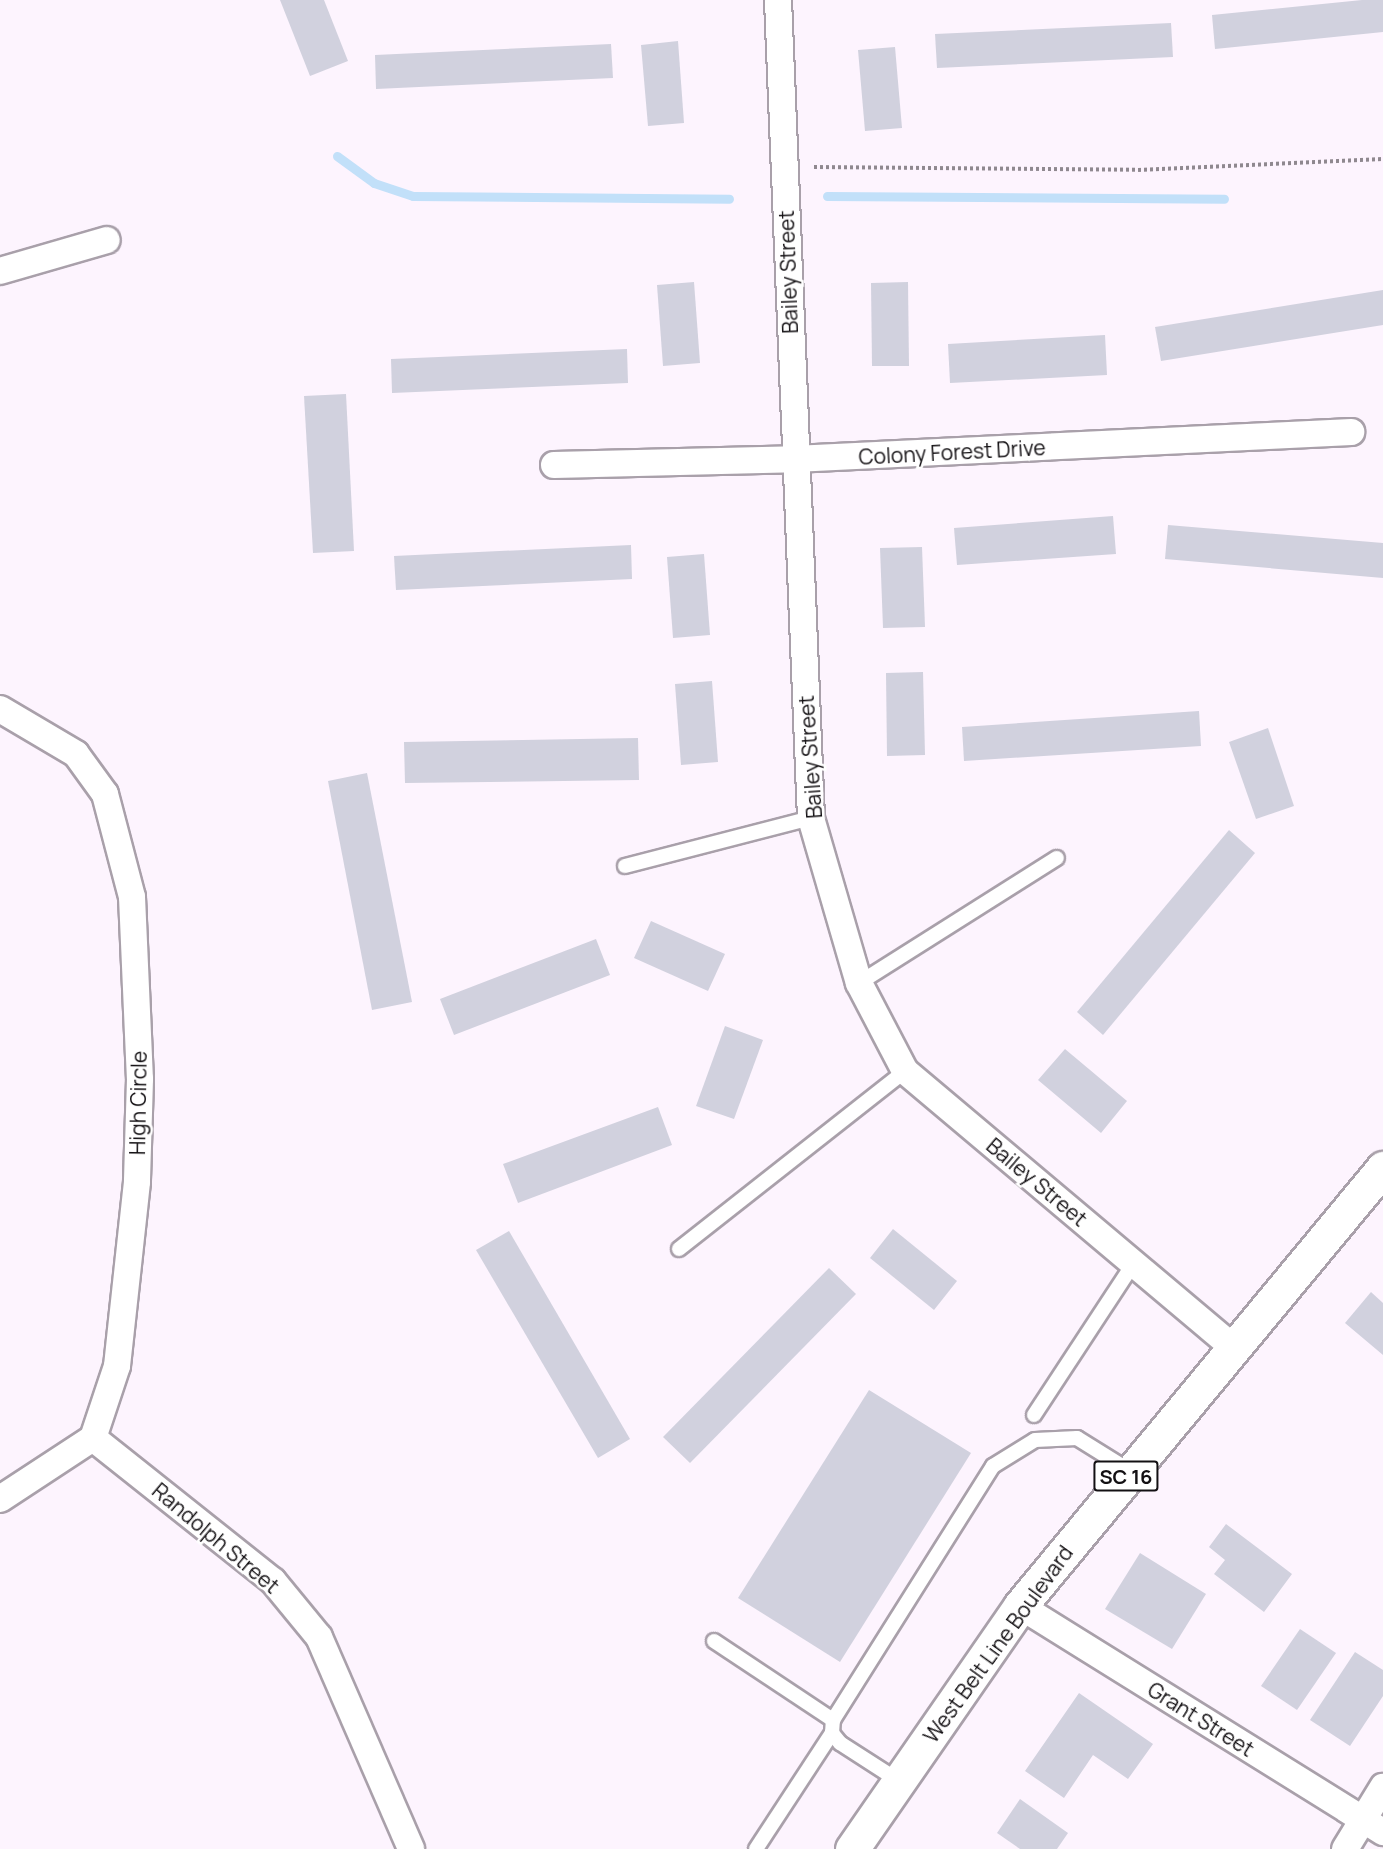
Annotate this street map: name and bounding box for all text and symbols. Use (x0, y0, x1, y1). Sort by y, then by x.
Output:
street label: Bailey Street (773, 210, 803, 334)
street label: Colony Forest Drive (858, 435, 1046, 469)
street label: Bailey Street (793, 695, 827, 819)
street label: High Circle (124, 1051, 152, 1155)
street label: Bailey Street (982, 1133, 1092, 1231)
road number: SC 16 (1093, 1459, 1159, 1493)
street label: Randolph Street (147, 1478, 285, 1598)
street label: West Belt Line Boulevard (918, 1541, 1078, 1747)
street label: Grant Street (1143, 1676, 1259, 1762)

